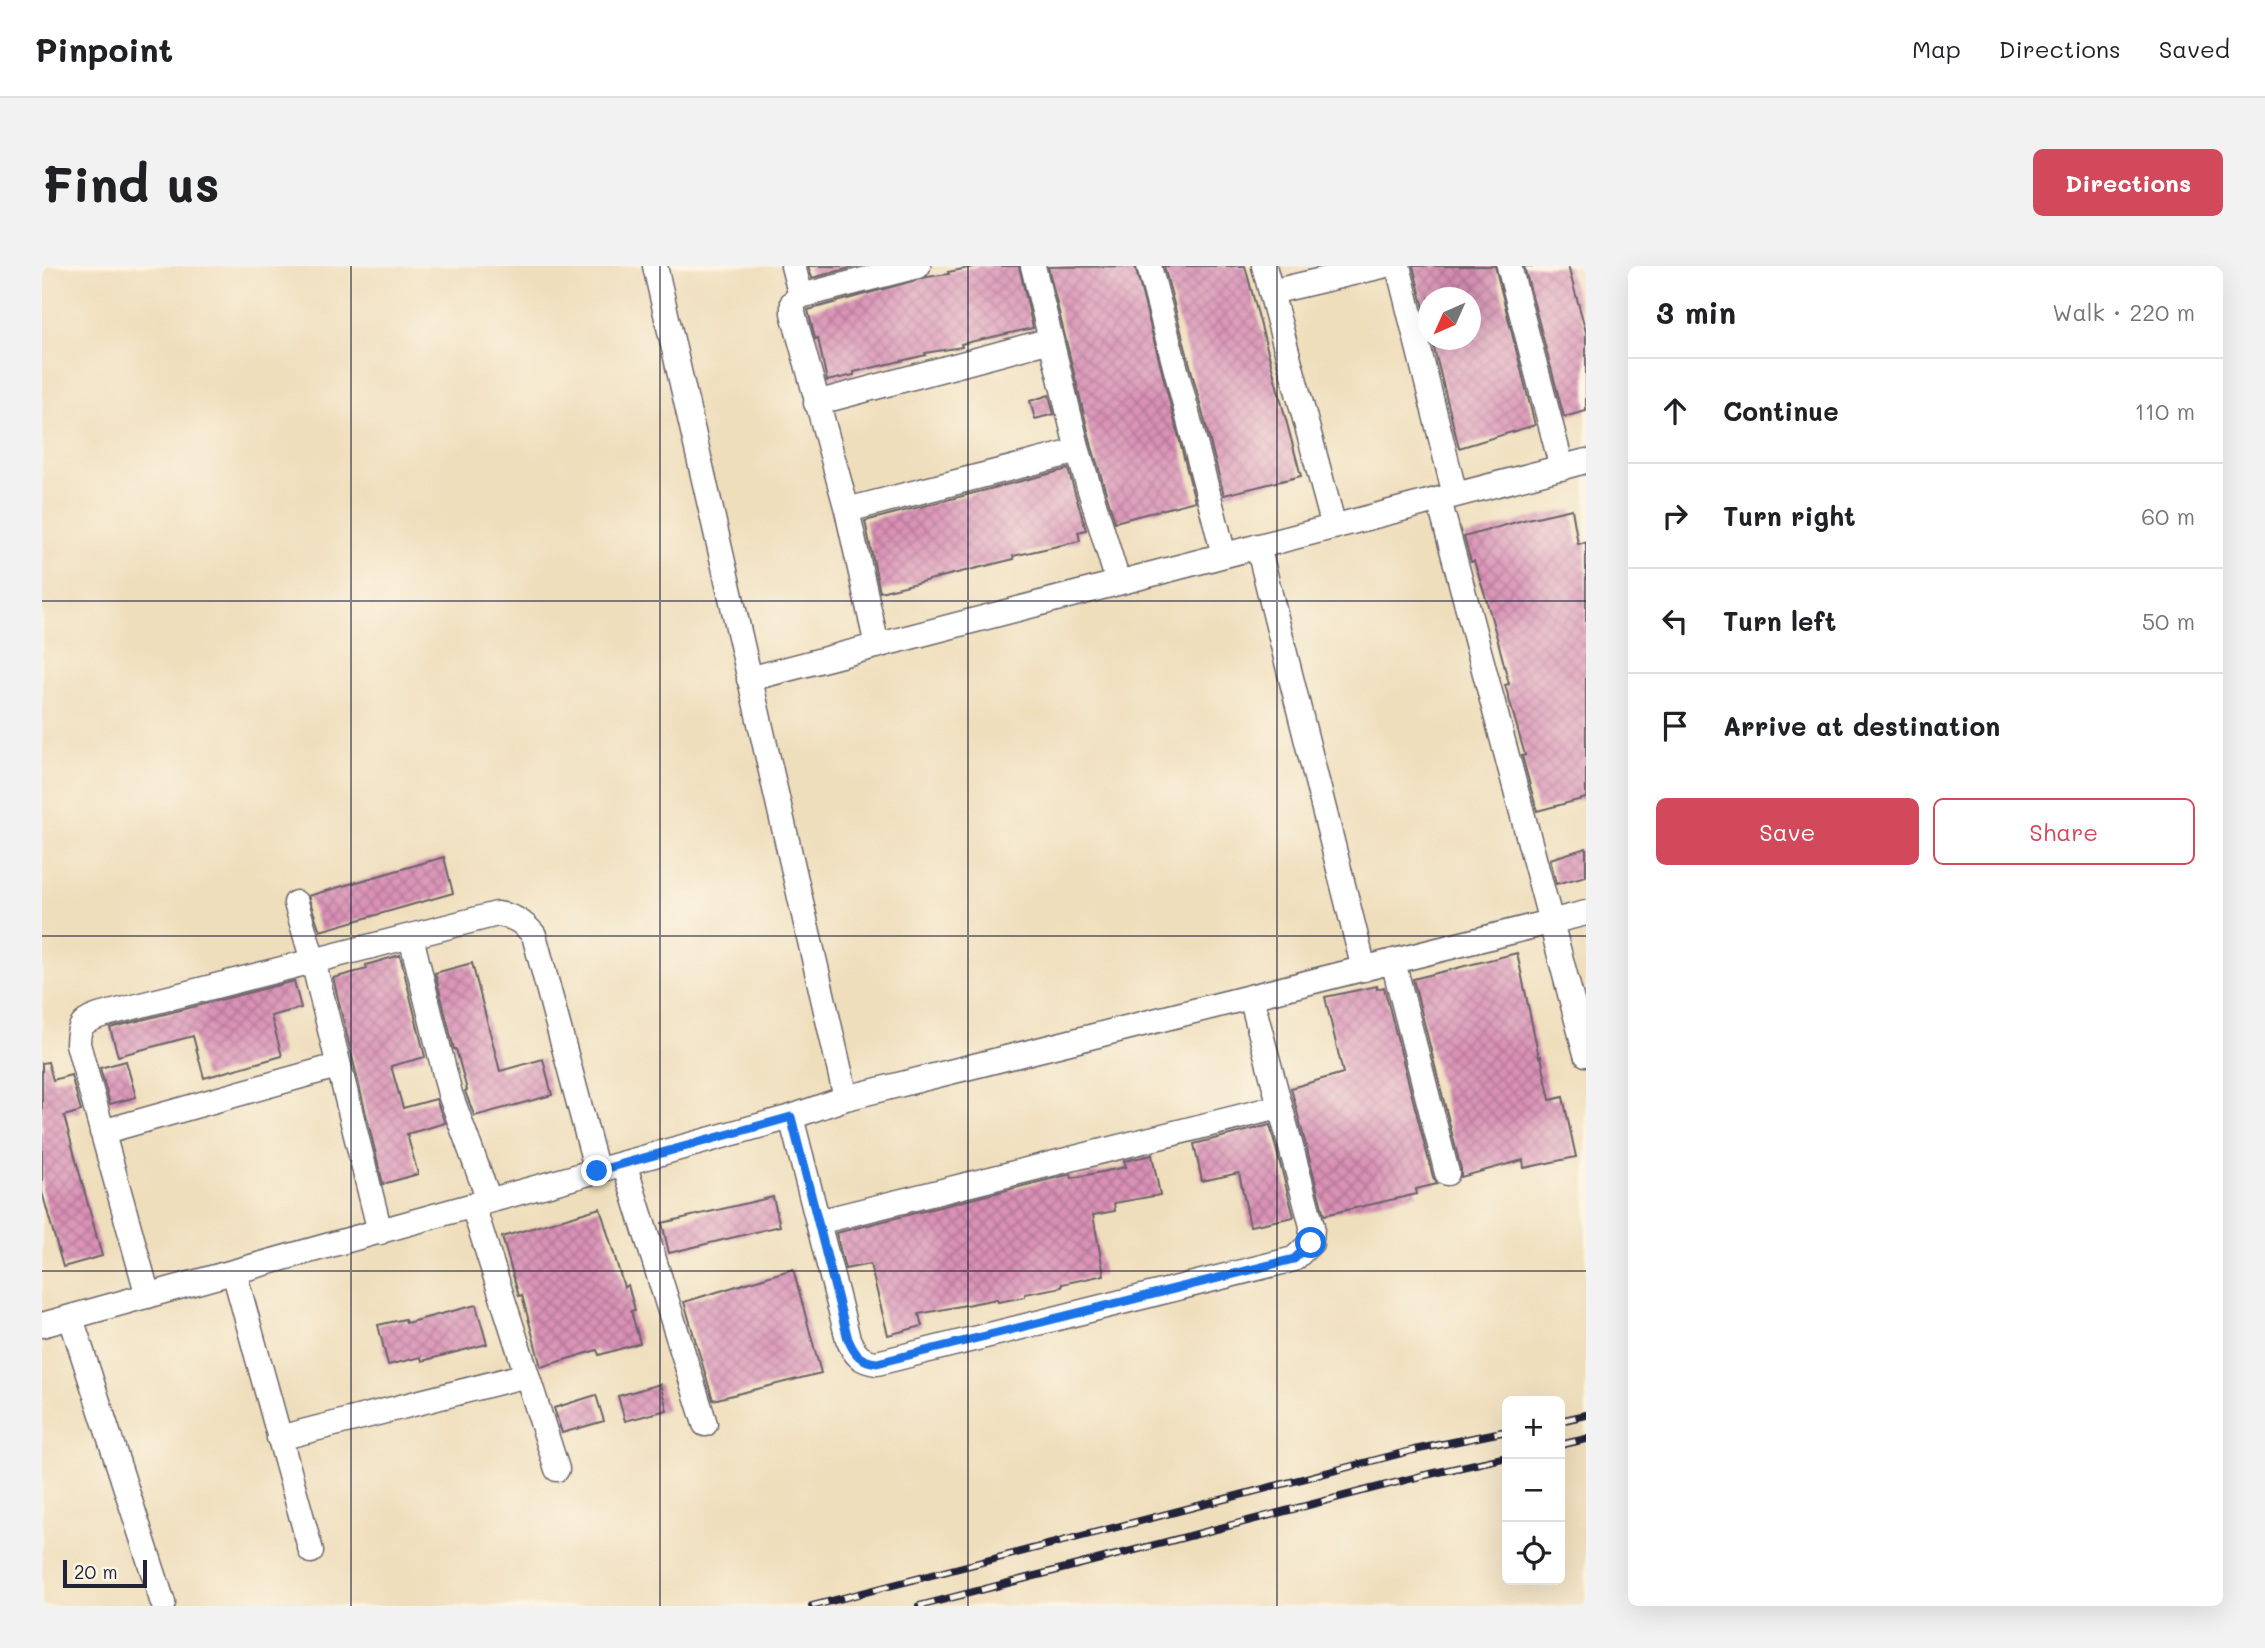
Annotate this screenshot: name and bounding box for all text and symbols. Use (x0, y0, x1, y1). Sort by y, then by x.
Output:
text: Pinpoint (35, 27, 173, 70)
text: Map (1912, 33, 1961, 64)
text: Directions (1999, 33, 2121, 64)
text: Saved (2159, 33, 2230, 64)
button: Directions (2033, 149, 2223, 216)
text: Find us (42, 151, 220, 214)
north arrow (1418, 287, 1481, 350)
text: 3 min (1656, 292, 1736, 332)
text: Walk · 220 m (2052, 297, 2195, 327)
icon: ahead (1656, 392, 1694, 430)
text: Continue (1723, 394, 1839, 428)
text: 110 m (2135, 396, 2195, 426)
icon: right (1656, 497, 1694, 535)
text: Turn right (1723, 499, 1856, 533)
text: 60 m (2141, 501, 2195, 531)
icon: left (1656, 602, 1694, 640)
text: Turn left (1723, 604, 1836, 638)
text: 50 m (2142, 606, 2195, 636)
icon: arrive (1656, 707, 1694, 745)
text: Arrive at destination (1723, 709, 2000, 743)
button: Save (1656, 798, 1919, 865)
button: Share (1933, 798, 2195, 865)
route end (581, 1155, 612, 1186)
route start (1295, 1227, 1326, 1258)
map controls (1502, 1396, 1565, 1585)
button: + (1502, 1396, 1565, 1459)
button: − (1502, 1459, 1565, 1522)
button: locate (1502, 1522, 1565, 1585)
scale bar (63, 1557, 147, 1589)
text: 20 m (74, 1559, 118, 1584)

